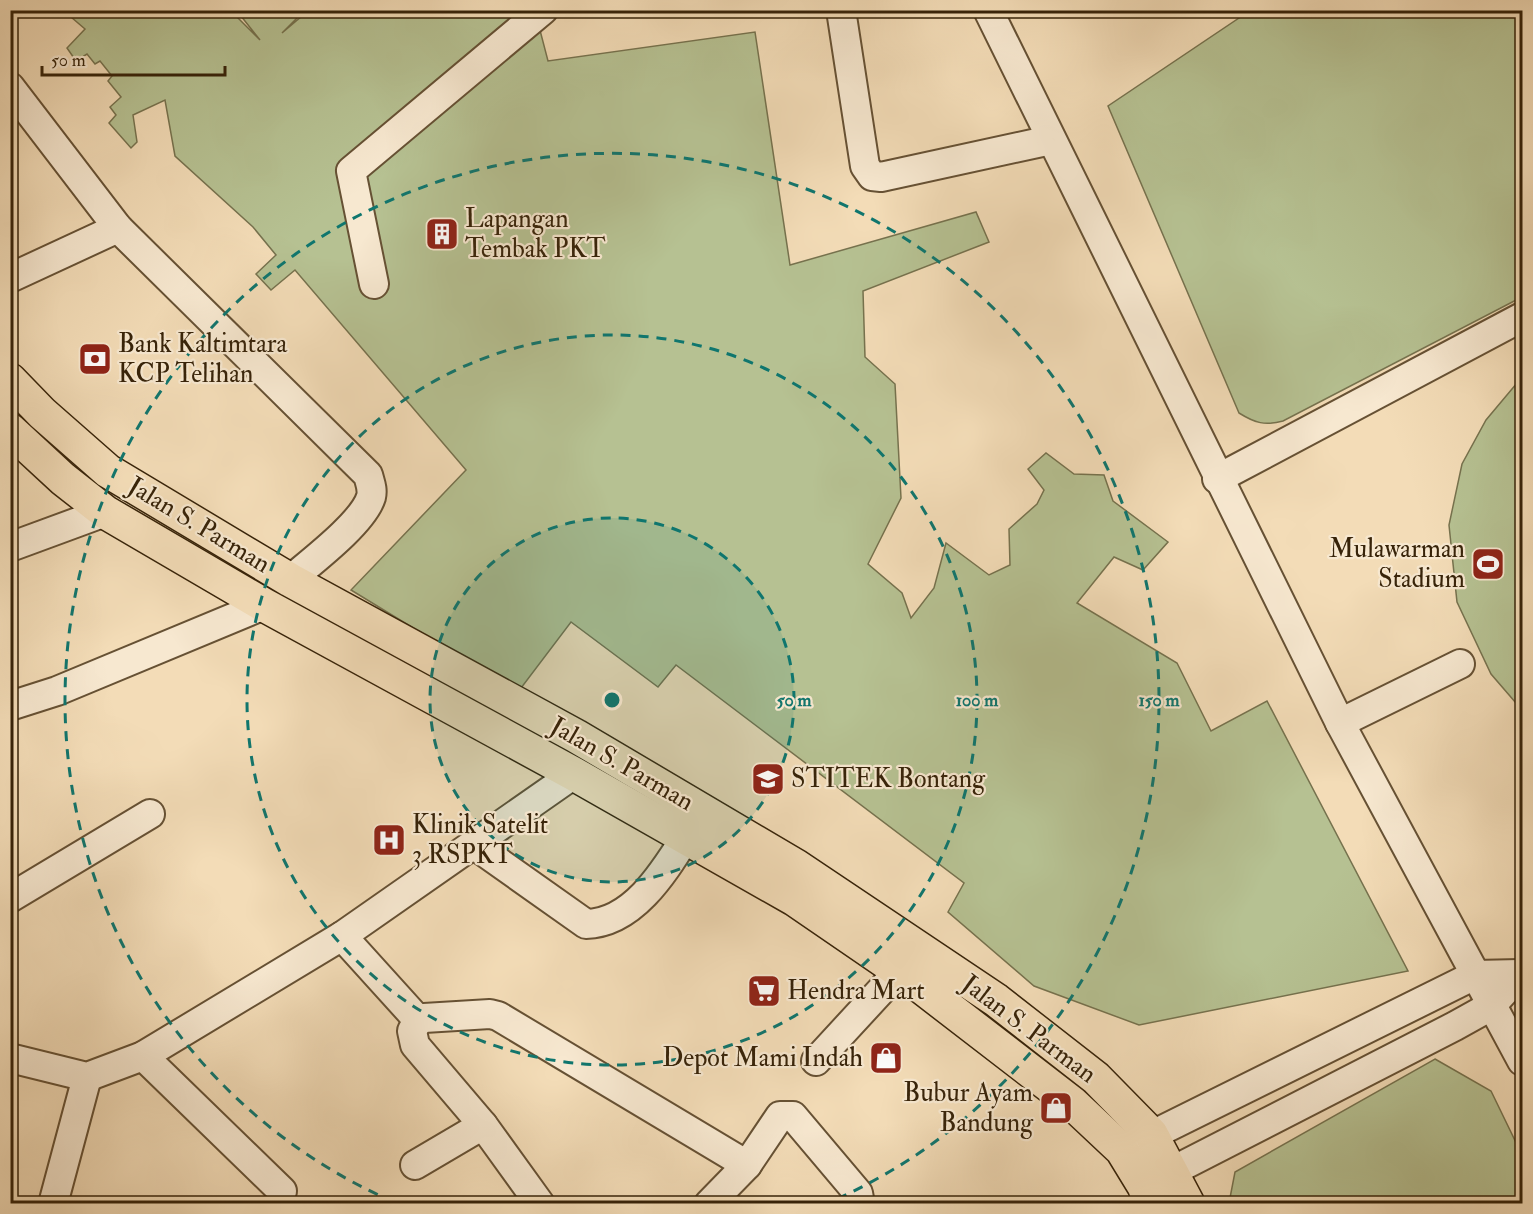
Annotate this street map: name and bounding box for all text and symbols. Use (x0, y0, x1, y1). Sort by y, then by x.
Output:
scale bar (42, 39, 225, 77)
text: 50 m (51, 49, 86, 72)
place label: Lapangan Tembak PKT (465, 203, 606, 265)
building icon: Lapangan Tembak PKT (424, 216, 460, 252)
place label: Bank Kaltimtara KCP Telihan (118, 328, 288, 390)
bank icon: Bank Kaltimtara KCP Telihan (77, 341, 113, 377)
street label: Jalan S. Parman (121, 469, 276, 580)
place label: Mulawarman Stadium (1329, 533, 1465, 595)
sports icon: Mulawarman Stadium (1470, 546, 1506, 582)
text: 50 m (777, 689, 812, 712)
text: 100 m (956, 689, 999, 712)
text: 150 m (1138, 689, 1181, 712)
centre of rings (602, 690, 622, 710)
street label: Jalan S. Parman (543, 709, 700, 818)
school or university icon: STITEK Bontang (750, 761, 786, 797)
place label: STITEK Bontang (791, 763, 986, 795)
place label: Klinik Satelit 3 RSPKT (412, 809, 548, 871)
hospital icon: Klinik Satelit 3 RSPKT (371, 822, 407, 858)
street label: Jalan S. Parman (954, 967, 1103, 1090)
supermarket icon: Hendra Mart (746, 973, 782, 1009)
place label: Hendra Mart (787, 975, 925, 1007)
shop icon: Depot Mami Indah (868, 1040, 904, 1076)
place label: Depot Mami Indah (662, 1042, 863, 1075)
place label: Bubur Ayam Bandung (903, 1077, 1034, 1139)
shop icon: Bubur Ayam Bandung (1038, 1090, 1074, 1126)

